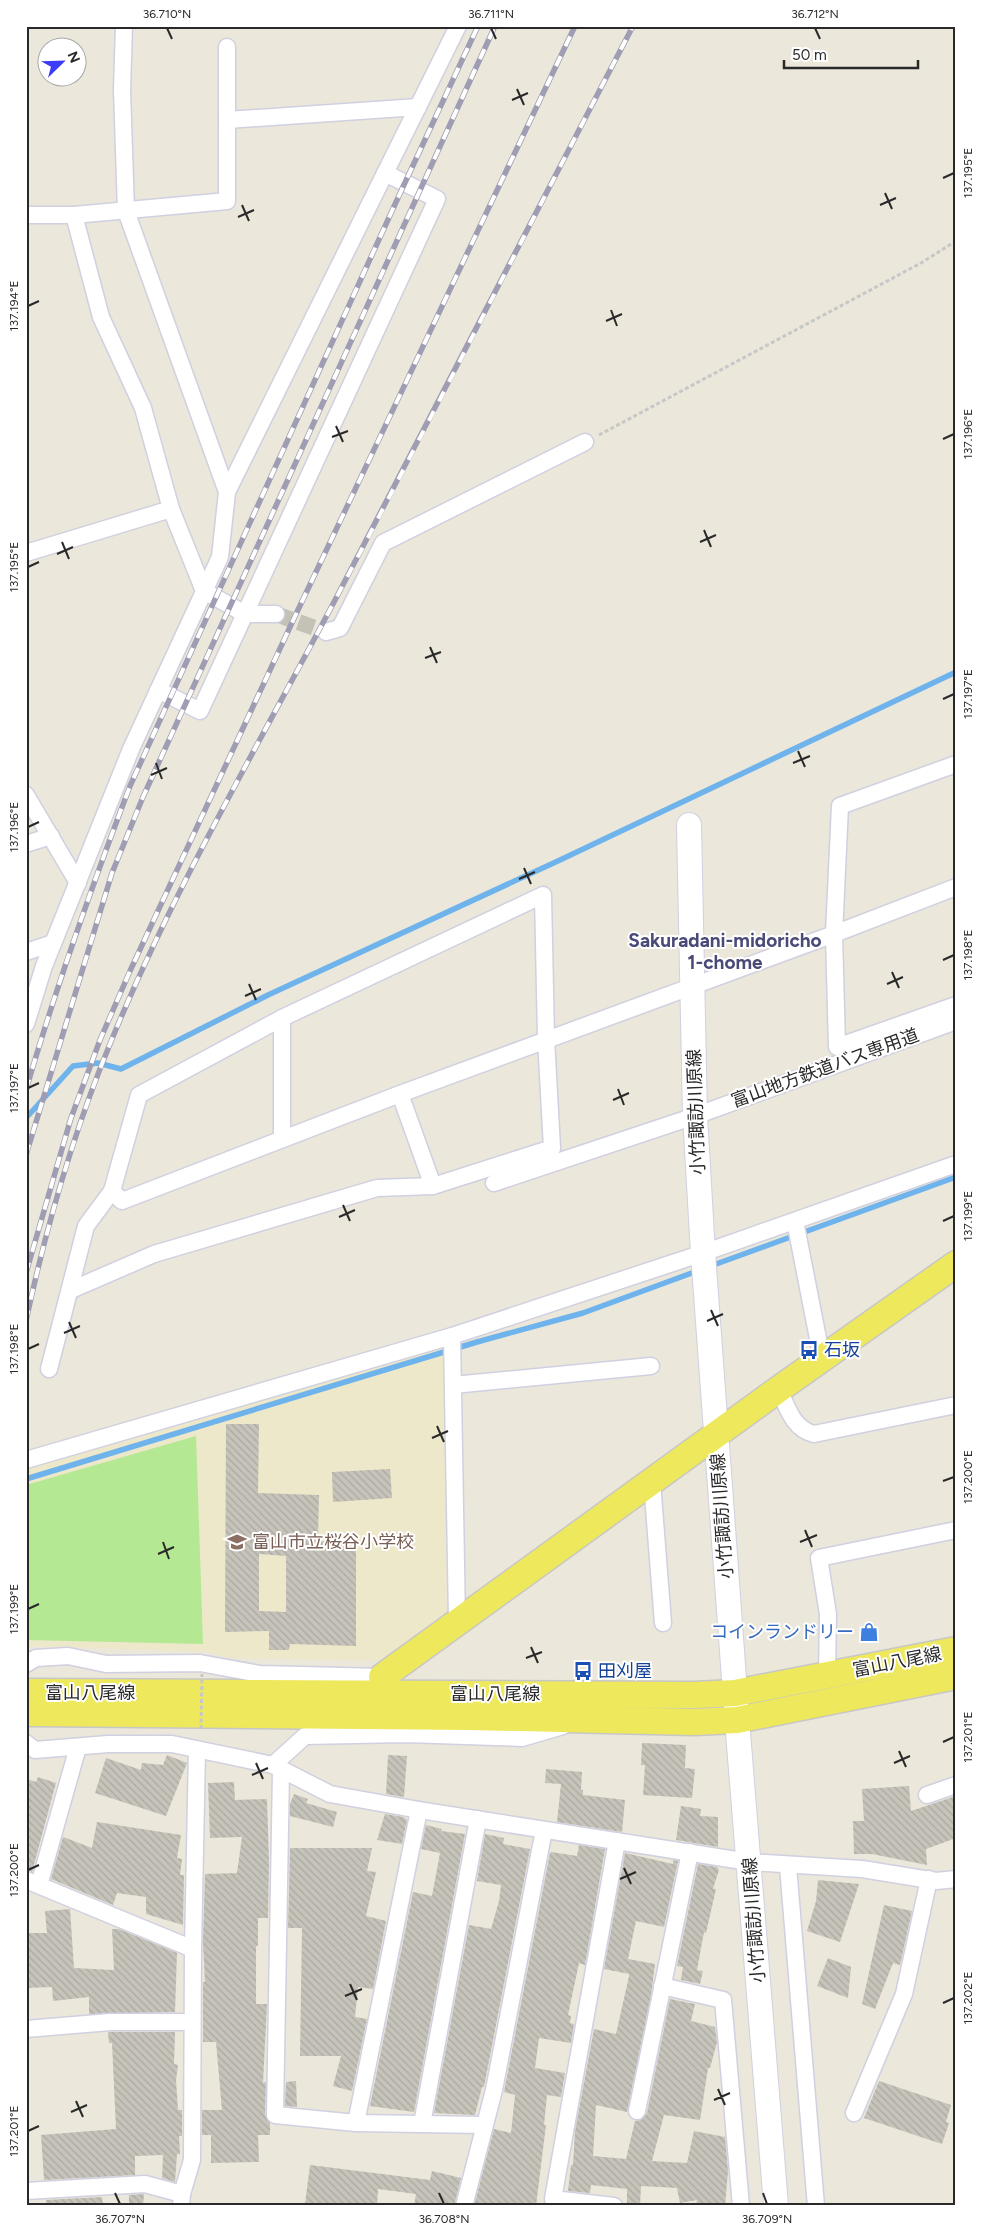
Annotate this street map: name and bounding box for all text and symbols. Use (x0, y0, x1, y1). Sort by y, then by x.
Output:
text: 36.710°N (143, 7, 191, 21)
text: 36.711°N (468, 7, 514, 21)
text: 36.712°N (791, 7, 839, 21)
north arrow (38, 38, 88, 88)
scale bar (784, 38, 918, 70)
text: 50 m (792, 46, 827, 64)
text: N (64, 49, 83, 65)
text: 137.195°E (961, 148, 975, 198)
text: 137.194°E (7, 280, 21, 332)
text: 137.196°E (961, 409, 975, 459)
text: 137.195°E (7, 542, 21, 592)
text: 137.197°E (961, 669, 975, 719)
text: 137.196°E (7, 802, 21, 852)
district label: Sakuradani-midoricho 1-chome (628, 929, 822, 974)
text: 137.198°E (961, 929, 975, 981)
street label: 富山地方鉄道バス専用道 (728, 1024, 922, 1112)
street label: 小竹諏訪川原線 (683, 1049, 709, 1175)
text: 137.197°E (7, 1063, 21, 1113)
text: 137.199°E (961, 1191, 975, 1241)
text: 137.198°E (7, 1323, 21, 1375)
bus stop icon: 石坂 (798, 1339, 820, 1361)
place label: 石坂 (824, 1339, 860, 1361)
text: 137.200°E (961, 1450, 975, 1504)
street label: 小竹諏訪川原線 (707, 1452, 737, 1580)
school or university icon: 富山市立桜谷小学校 (226, 1531, 248, 1553)
place label: 富山市立桜谷小学校 (252, 1531, 414, 1553)
text: 137.199°E (7, 1584, 21, 1634)
place label: コインランドリー (710, 1621, 854, 1643)
shop icon: コインランドリー (858, 1621, 880, 1643)
street label: 富山八尾線 (851, 1643, 943, 1681)
bus stop icon: 田刈屋 (572, 1660, 594, 1682)
place label: 田刈屋 (598, 1660, 652, 1682)
street label: 富山八尾線 (45, 1682, 135, 1704)
street label: 富山八尾線 (450, 1683, 540, 1705)
text: 137.201°E (961, 1711, 975, 1763)
text: 137.200°E (7, 1843, 21, 1897)
street label: 小竹諏訪川原線 (739, 1856, 769, 1984)
text: 137.202°E (961, 1971, 975, 2025)
text: 137.201°E (7, 2105, 21, 2157)
text: 36.707°N (95, 2212, 145, 2226)
text: 36.708°N (418, 2212, 470, 2226)
text: 36.709°N (742, 2212, 792, 2226)

